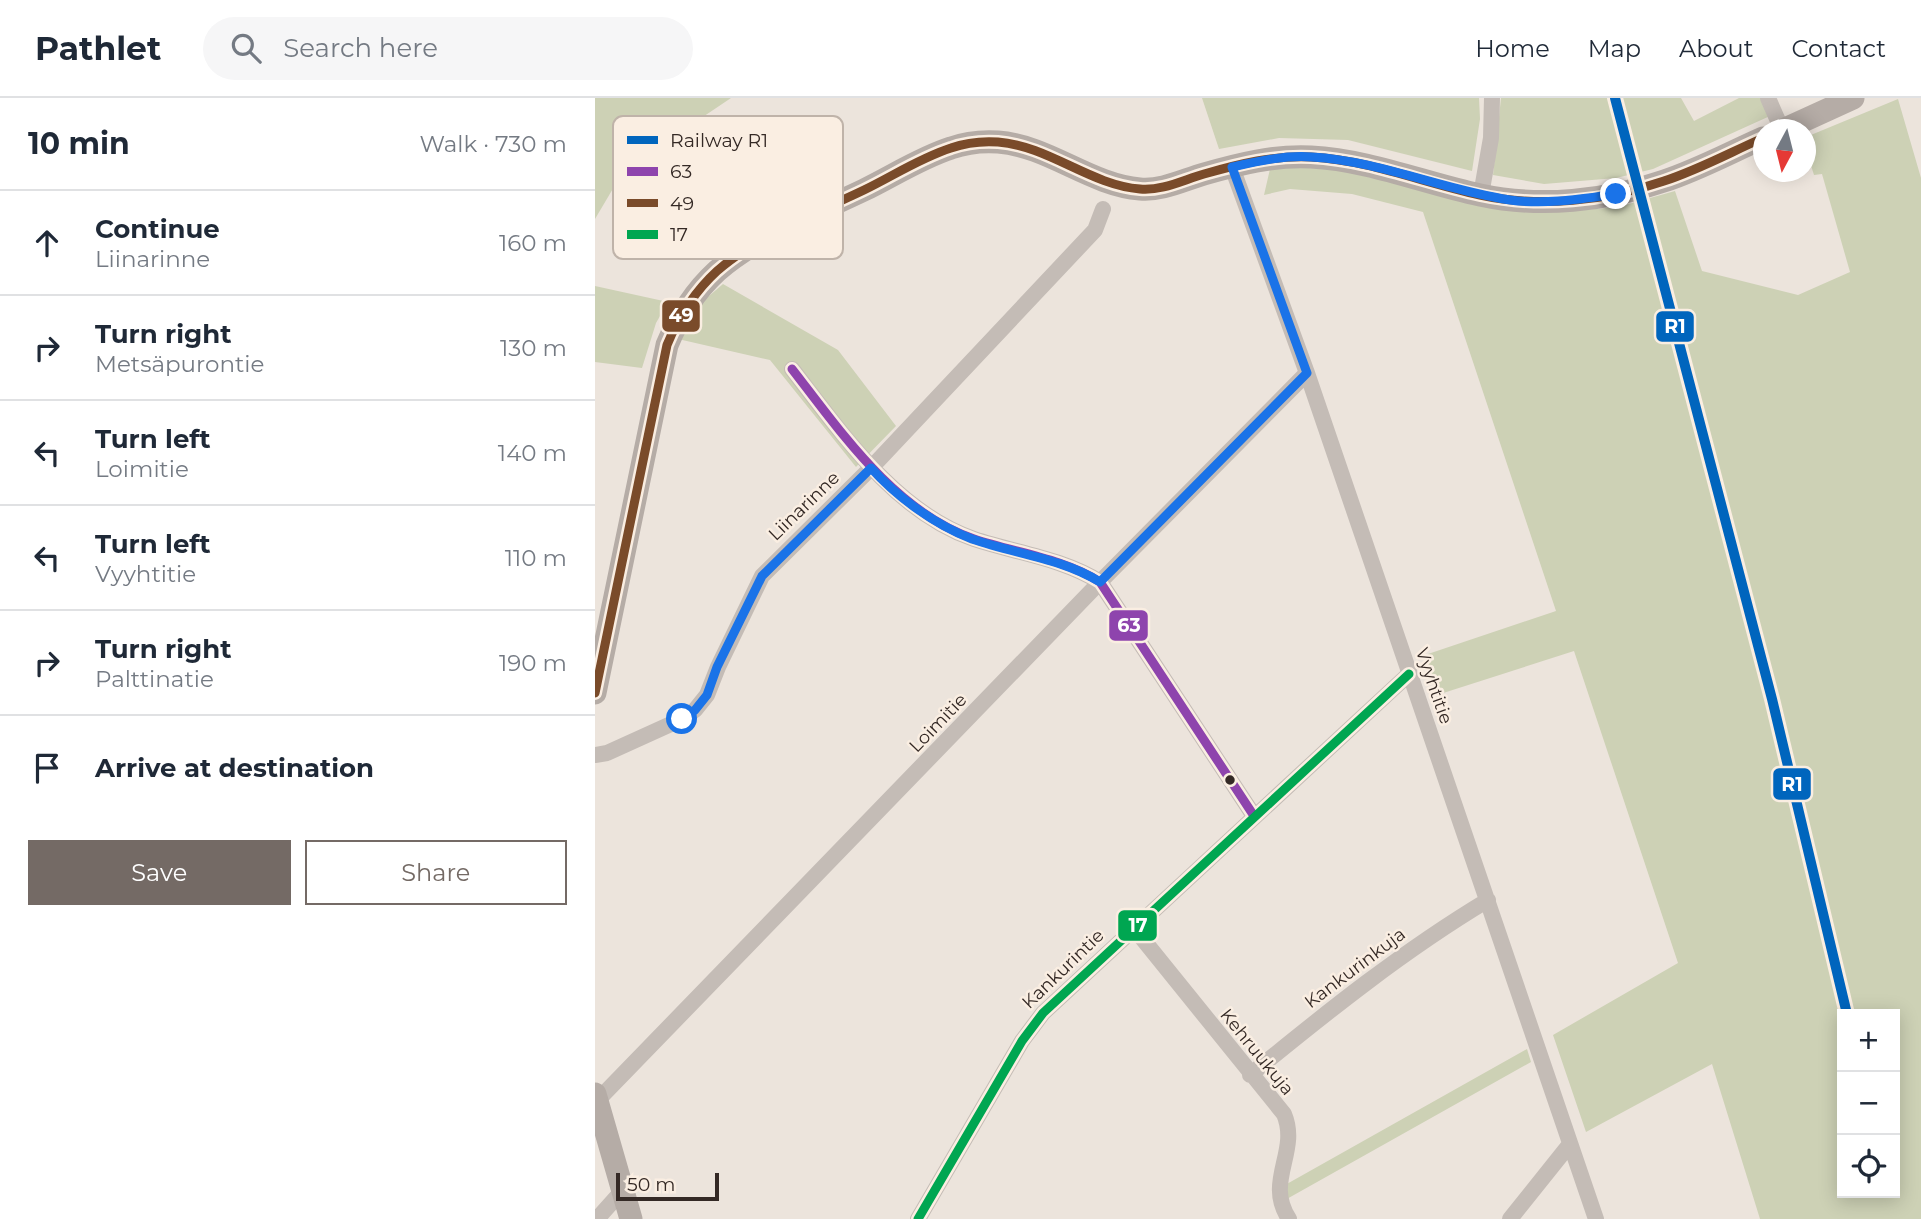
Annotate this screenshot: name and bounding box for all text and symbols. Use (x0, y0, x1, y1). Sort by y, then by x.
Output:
search box (203, 17, 693, 80)
text: Pathlet (35, 28, 161, 68)
icon: search (227, 29, 265, 67)
text: Search here (283, 32, 438, 64)
text: Home (1475, 34, 1550, 63)
text: Map (1588, 34, 1641, 63)
text: About (1679, 34, 1753, 63)
text: Contact (1791, 34, 1886, 63)
legend (613, 116, 843, 259)
north arrow (1753, 119, 1816, 182)
text: 10 min (28, 125, 130, 162)
text: Railway R1 (670, 129, 768, 152)
text: Walk · 730 m (419, 130, 567, 158)
text: 63 (670, 160, 692, 183)
route end (1600, 178, 1631, 209)
text: 49 (670, 192, 694, 215)
text: Continue (95, 213, 220, 245)
text: 17 (670, 223, 688, 246)
icon: ahead (28, 224, 66, 262)
text: 160 m (499, 229, 567, 257)
text: Liinarinne (95, 245, 210, 273)
line badge: 49 (661, 299, 701, 333)
text: 49 (668, 304, 694, 327)
line badge: R1 (1655, 310, 1695, 343)
text: R1 (1664, 315, 1686, 338)
text: Turn right (95, 318, 231, 350)
icon: right (28, 329, 66, 367)
text: 130 m (500, 334, 567, 362)
text: Metsäpurontie (95, 350, 264, 378)
text: Turn left (95, 423, 211, 455)
icon: left (28, 434, 66, 472)
text: 140 m (498, 439, 567, 467)
text: Loimitie (95, 455, 189, 483)
street label: Liinarinne (764, 467, 844, 545)
text: Turn left (95, 528, 211, 560)
icon: left (28, 539, 66, 577)
text: 110 m (505, 544, 567, 572)
text: Vyyhtitie (95, 560, 196, 588)
line badge: 63 (1108, 609, 1149, 642)
text: 63 (1117, 614, 1141, 637)
text: Turn right (95, 633, 231, 665)
icon: right (28, 644, 66, 682)
street label: Vyyhtitie (1411, 645, 1457, 727)
text: 190 m (499, 649, 567, 677)
text: Palttinatie (95, 665, 214, 693)
street label: Loimitie (905, 689, 971, 757)
route start (666, 703, 697, 734)
icon: arrive (28, 749, 66, 787)
text: Arrive at destination (95, 752, 374, 784)
line badge: R1 (1772, 767, 1812, 801)
unlabelled marker (1223, 773, 1237, 787)
text: R1 (1781, 773, 1803, 796)
button: Save (28, 840, 291, 905)
button: Share (305, 840, 567, 905)
line badge: 17 (1117, 909, 1158, 942)
text: 17 (1128, 914, 1148, 937)
street label: Kankurinkuja (1300, 923, 1410, 1013)
street label: Kankurintie (1018, 924, 1109, 1013)
street label: Kehruukuja (1215, 1004, 1299, 1100)
map controls (1837, 1009, 1900, 1198)
button: + (1837, 1009, 1900, 1072)
button: − (1837, 1072, 1900, 1135)
button: locate (1837, 1135, 1900, 1198)
scale bar (616, 1170, 719, 1202)
text: 50 m (627, 1173, 675, 1196)

